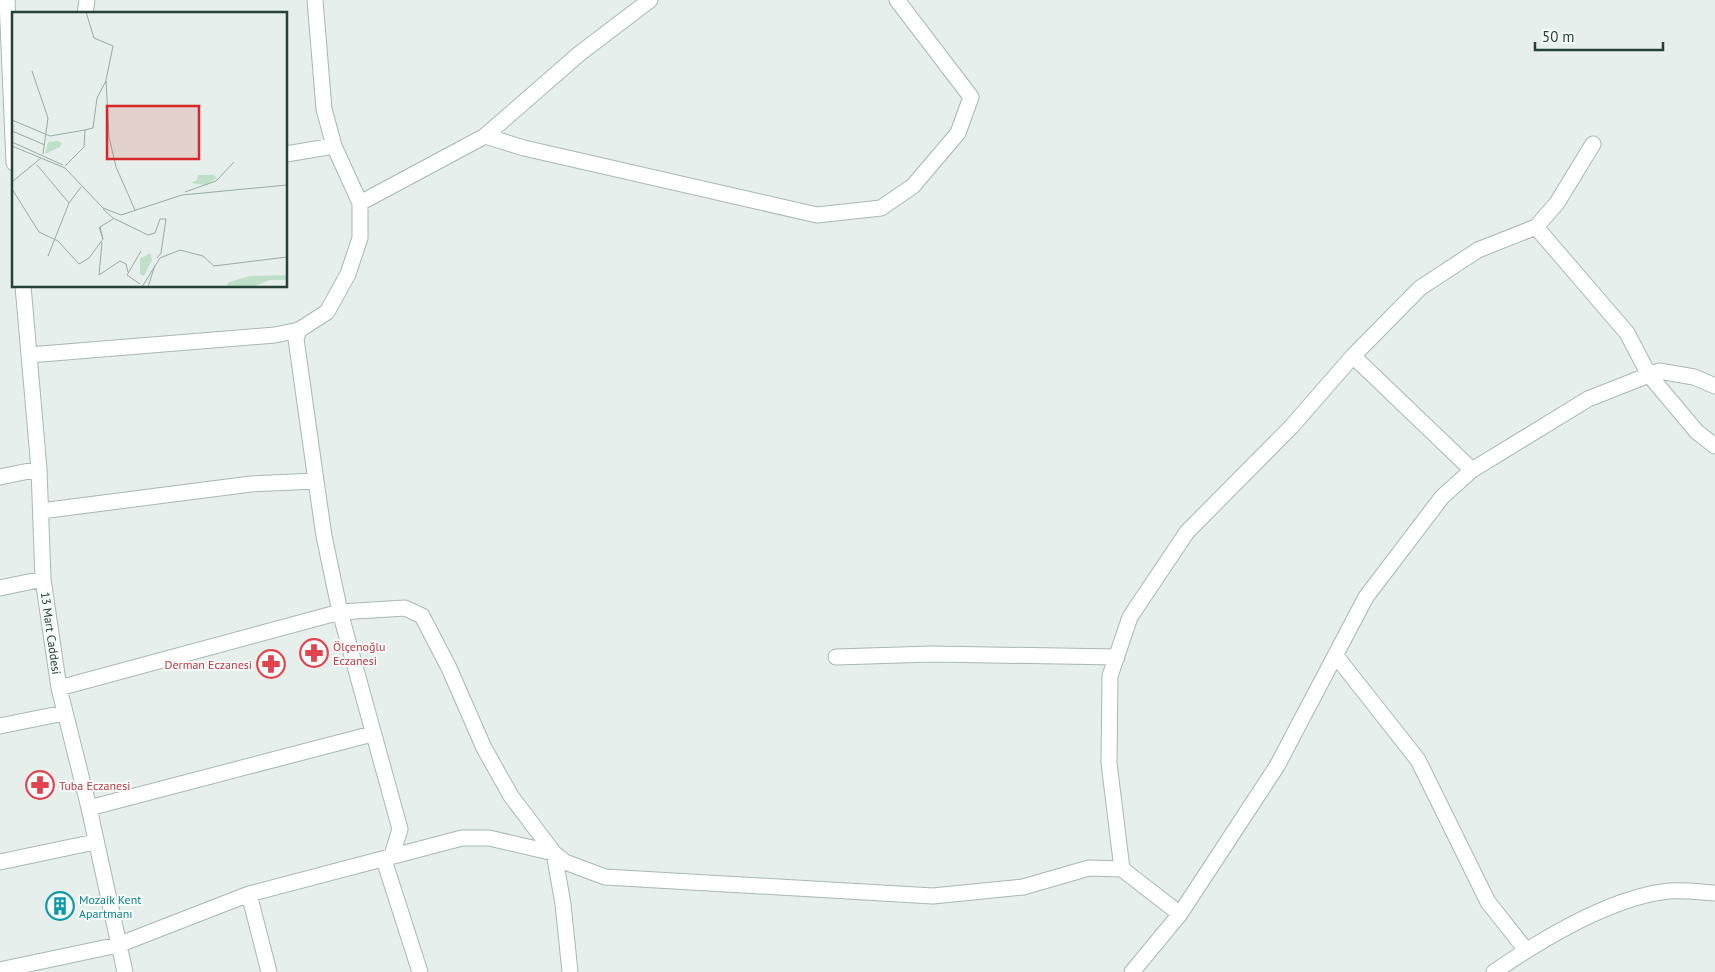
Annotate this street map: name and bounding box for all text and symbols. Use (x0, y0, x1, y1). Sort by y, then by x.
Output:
inset map (12, 12, 288, 288)
scale bar (1535, 20, 1662, 52)
text: 50 m (1542, 27, 1575, 46)
street label: 13 Mart Caddesi (38, 591, 64, 675)
pharmacy icon: Ölçenoğlu Eczanesi (299, 638, 329, 668)
place label: Ölçenoğlu Eczanesi (333, 639, 385, 668)
pharmacy icon: Derman Eczanesi (256, 649, 286, 679)
place label: Derman Eczanesi (165, 657, 252, 672)
pharmacy icon: Tuba Eczanesi (25, 770, 55, 800)
place label: Tuba Eczanesi (59, 778, 130, 793)
building icon: Mozaik Kent Apartmanı (45, 891, 75, 921)
place label: Mozaik Kent Apartmanı (79, 892, 141, 921)

